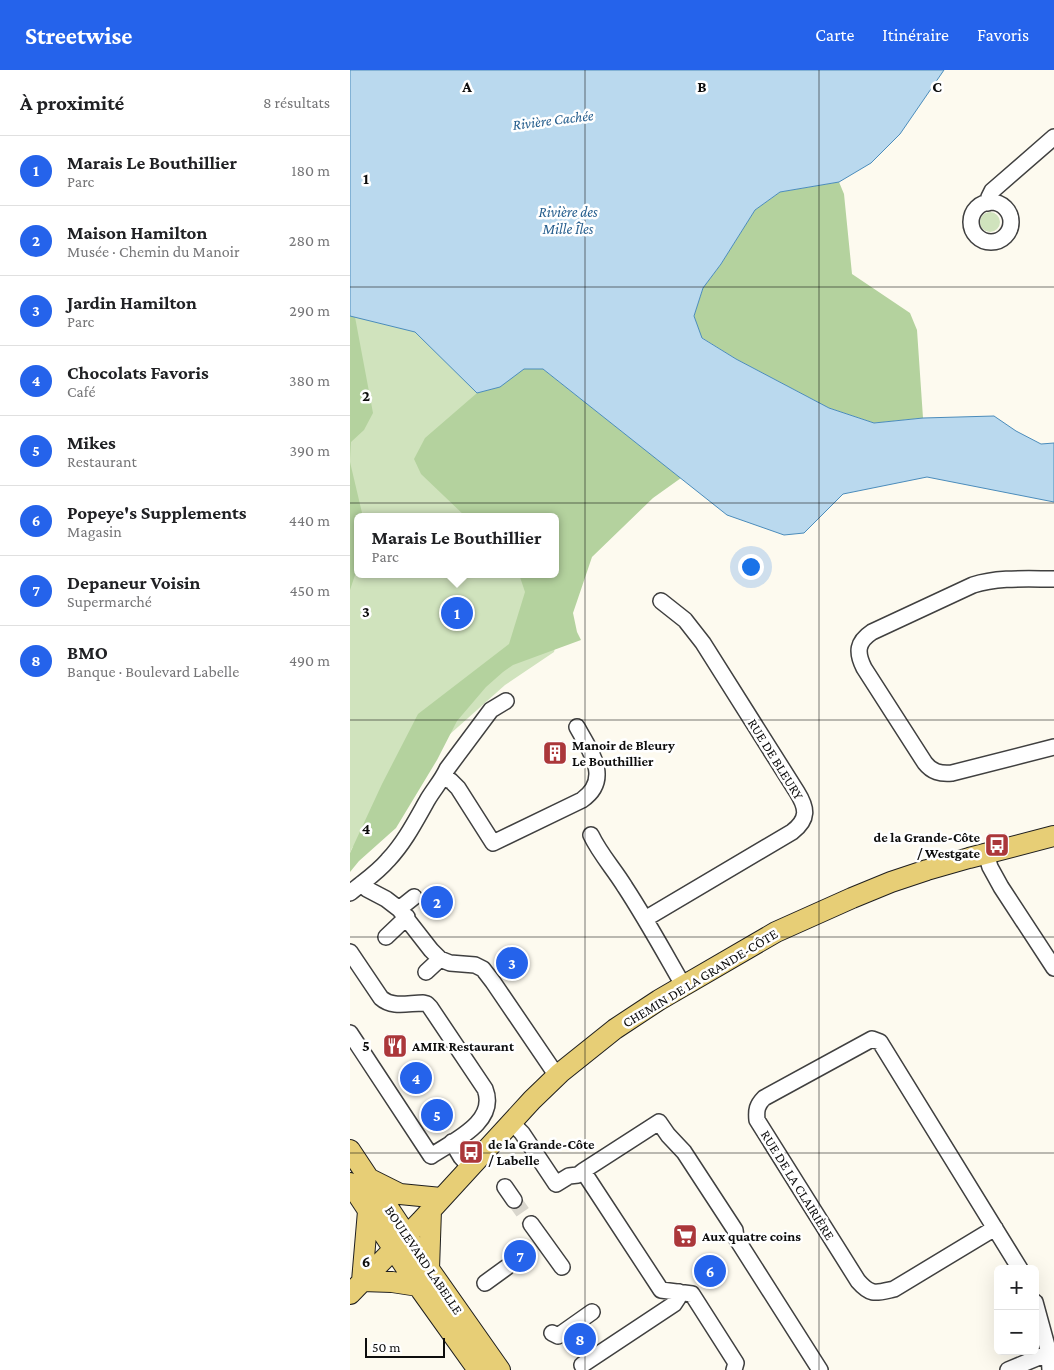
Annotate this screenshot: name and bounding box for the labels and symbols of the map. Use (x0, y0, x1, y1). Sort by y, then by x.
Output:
text: A (461, 78, 472, 95)
text: B (697, 78, 707, 95)
text: C (932, 78, 942, 95)
water label: Rivière Cachée (512, 107, 595, 133)
text: 1 (363, 170, 369, 187)
water label: Rivière des Mille Îles (538, 204, 598, 237)
text: 2 (362, 387, 370, 404)
your location (738, 554, 764, 580)
pin: 1 (441, 594, 473, 632)
text: 3 (362, 603, 370, 620)
street label: RUE DE BLEURY (745, 716, 808, 803)
place label: Manoir de Bleury Le Bouthillier (572, 737, 675, 769)
building icon: Manoir de Bleury Le Bouthillier (542, 740, 568, 766)
text: 4 (362, 820, 371, 837)
place label: de la Grande-Côte / Westgate (873, 829, 980, 861)
bus stop icon: de la Grande-Côte / Westgate (984, 832, 1010, 858)
pin: 2 (421, 883, 453, 921)
street label: CHEMIN DE LA GRANDE-CÔTE (620, 925, 781, 1031)
pin: 3 (496, 944, 528, 982)
restaurant icon: AMIR Restaurant (382, 1033, 408, 1059)
text: 5 (362, 1037, 370, 1054)
place label: AMIR Restaurant (411, 1038, 515, 1054)
pin: 4 (400, 1059, 432, 1097)
pin: 5 (421, 1096, 453, 1134)
street label: RUE DE LA CLAIRIÈRE (758, 1127, 838, 1243)
place label: de la Grande-Côte / Labelle (488, 1136, 595, 1168)
bus stop icon: de la Grande-Côte / Labelle (458, 1139, 484, 1165)
street label: BOULEVARD LABELLE (382, 1203, 466, 1318)
supermarket icon: Aux quatre coins (672, 1223, 698, 1249)
place label: Aux quatre coins (701, 1228, 801, 1244)
pin: 7 (504, 1237, 536, 1275)
pin: 6 (694, 1252, 726, 1290)
text: 6 (362, 1253, 370, 1270)
pin: 8 (564, 1320, 596, 1358)
scale bar (365, 1335, 445, 1358)

